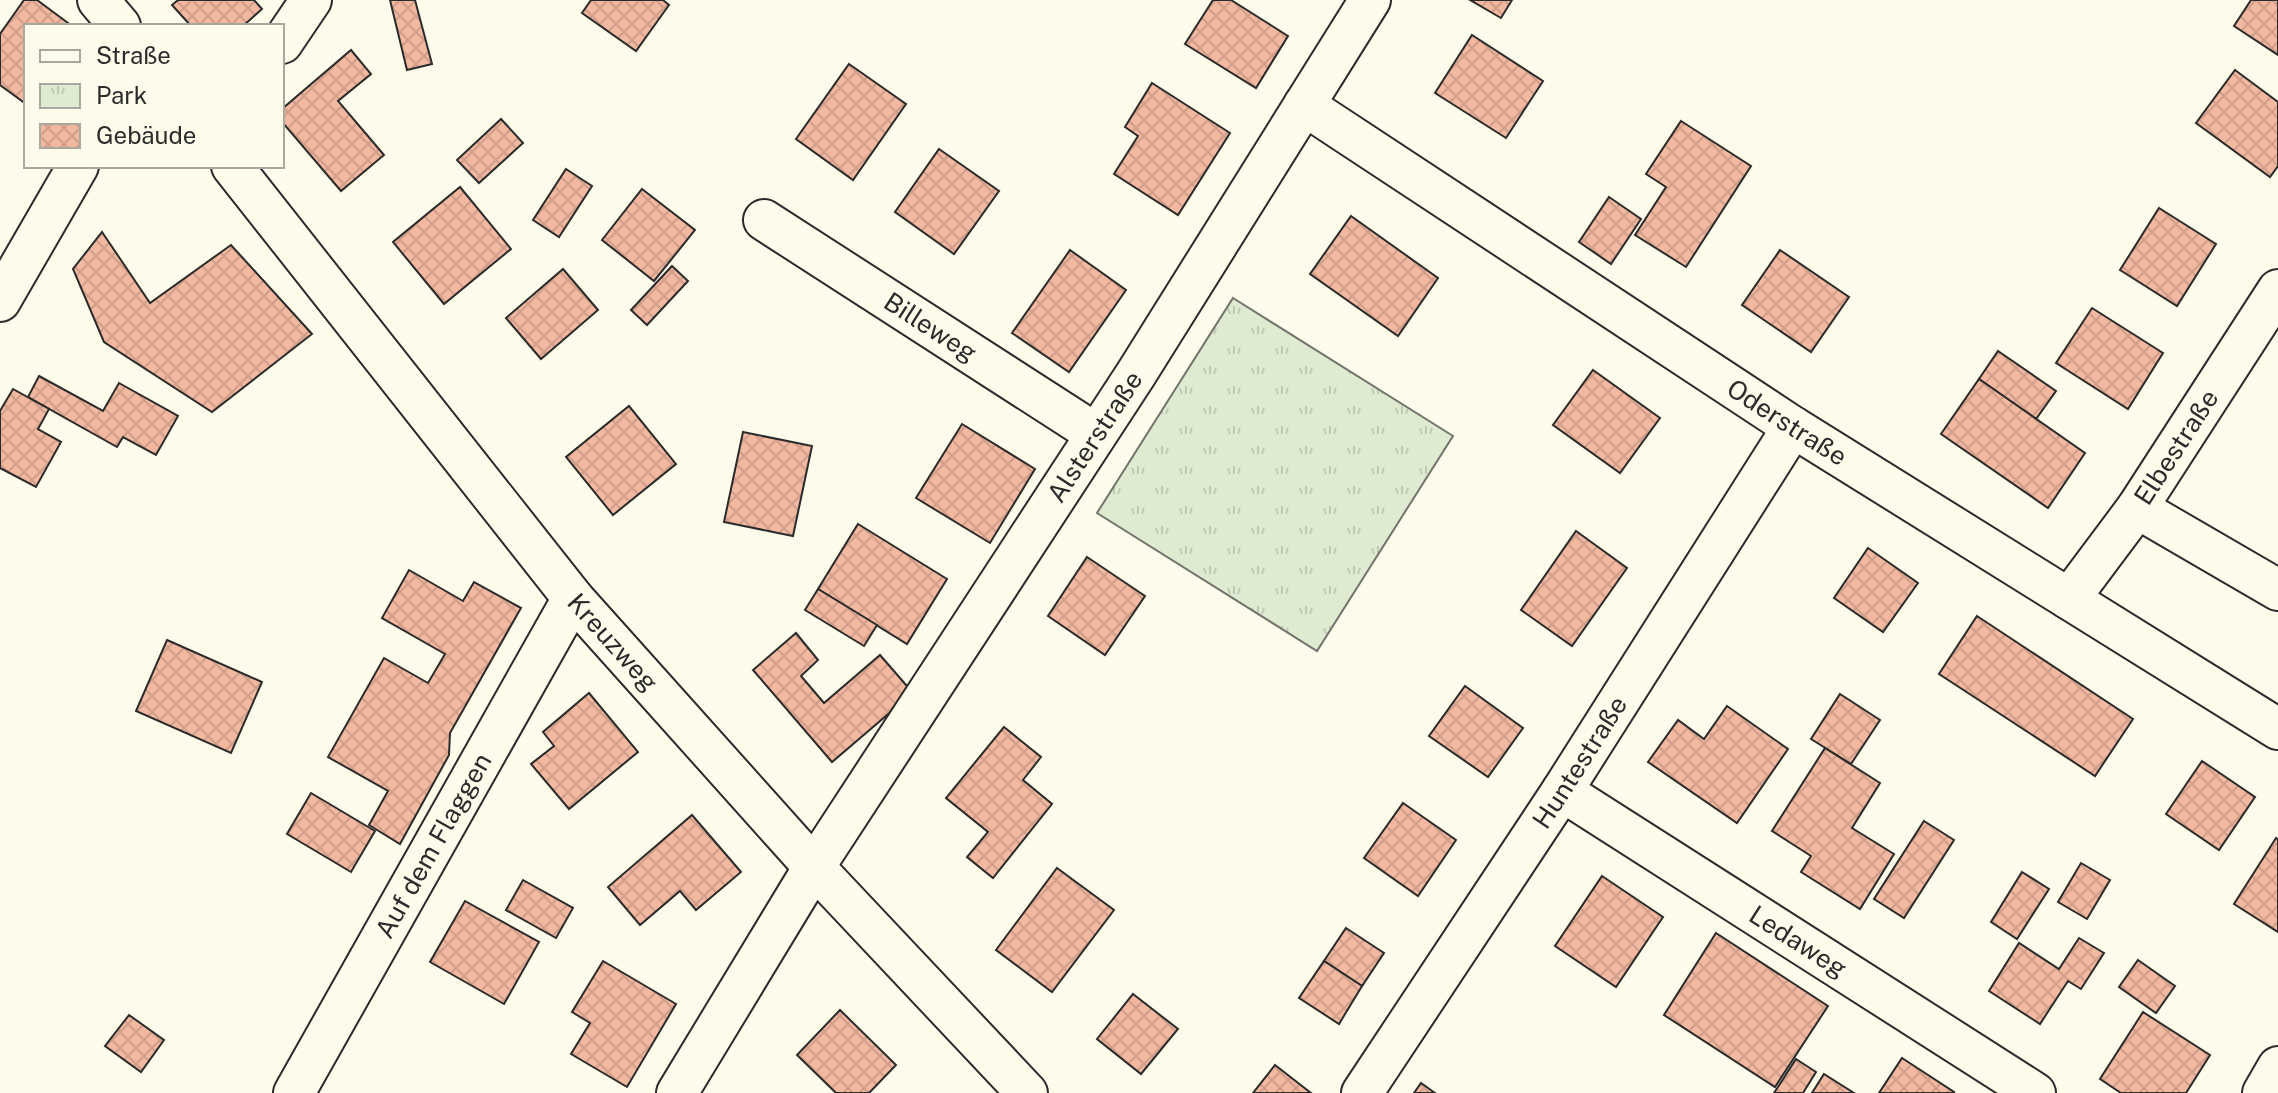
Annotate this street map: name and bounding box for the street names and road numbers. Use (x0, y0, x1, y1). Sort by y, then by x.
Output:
street label: Billeweg (879, 286, 983, 368)
street label: Alsterstraße (1040, 365, 1149, 508)
street label: Oderstraße (1722, 372, 1853, 472)
street label: Elbestraße (2127, 384, 2224, 510)
street label: Kreuzweg (561, 587, 665, 697)
street label: Huntestraße (1526, 690, 1633, 834)
street label: Auf dem Flaggen (369, 747, 497, 943)
street label: Ledaweg (1744, 899, 1853, 984)

